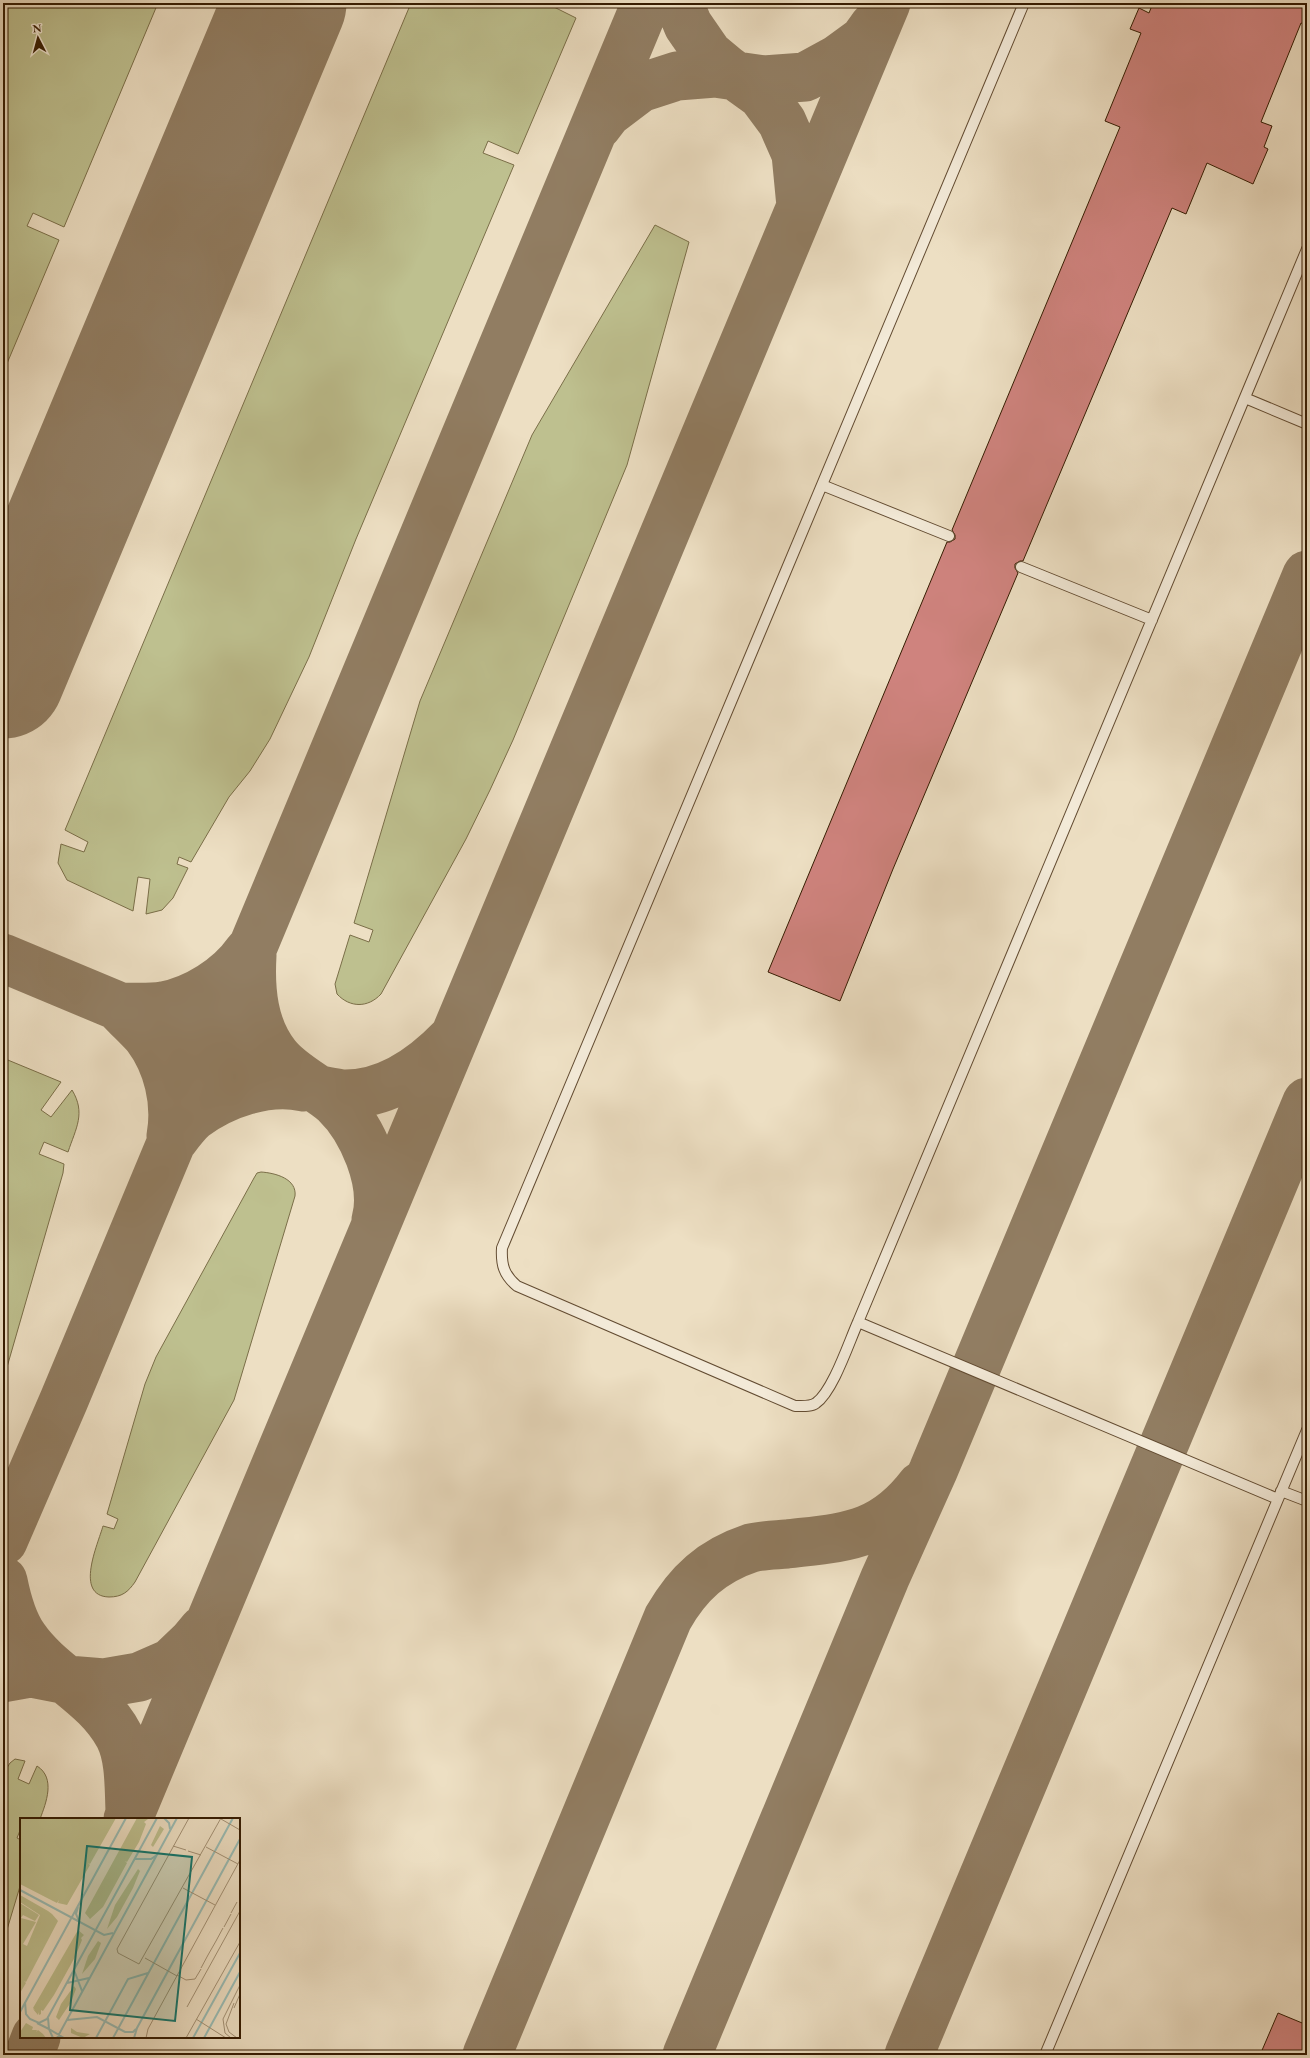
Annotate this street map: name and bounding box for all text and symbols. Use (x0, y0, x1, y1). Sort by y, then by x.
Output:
north arrow (18, 18, 58, 58)
text: N (32, 21, 42, 35)
inset map (20, 1818, 240, 2038)

